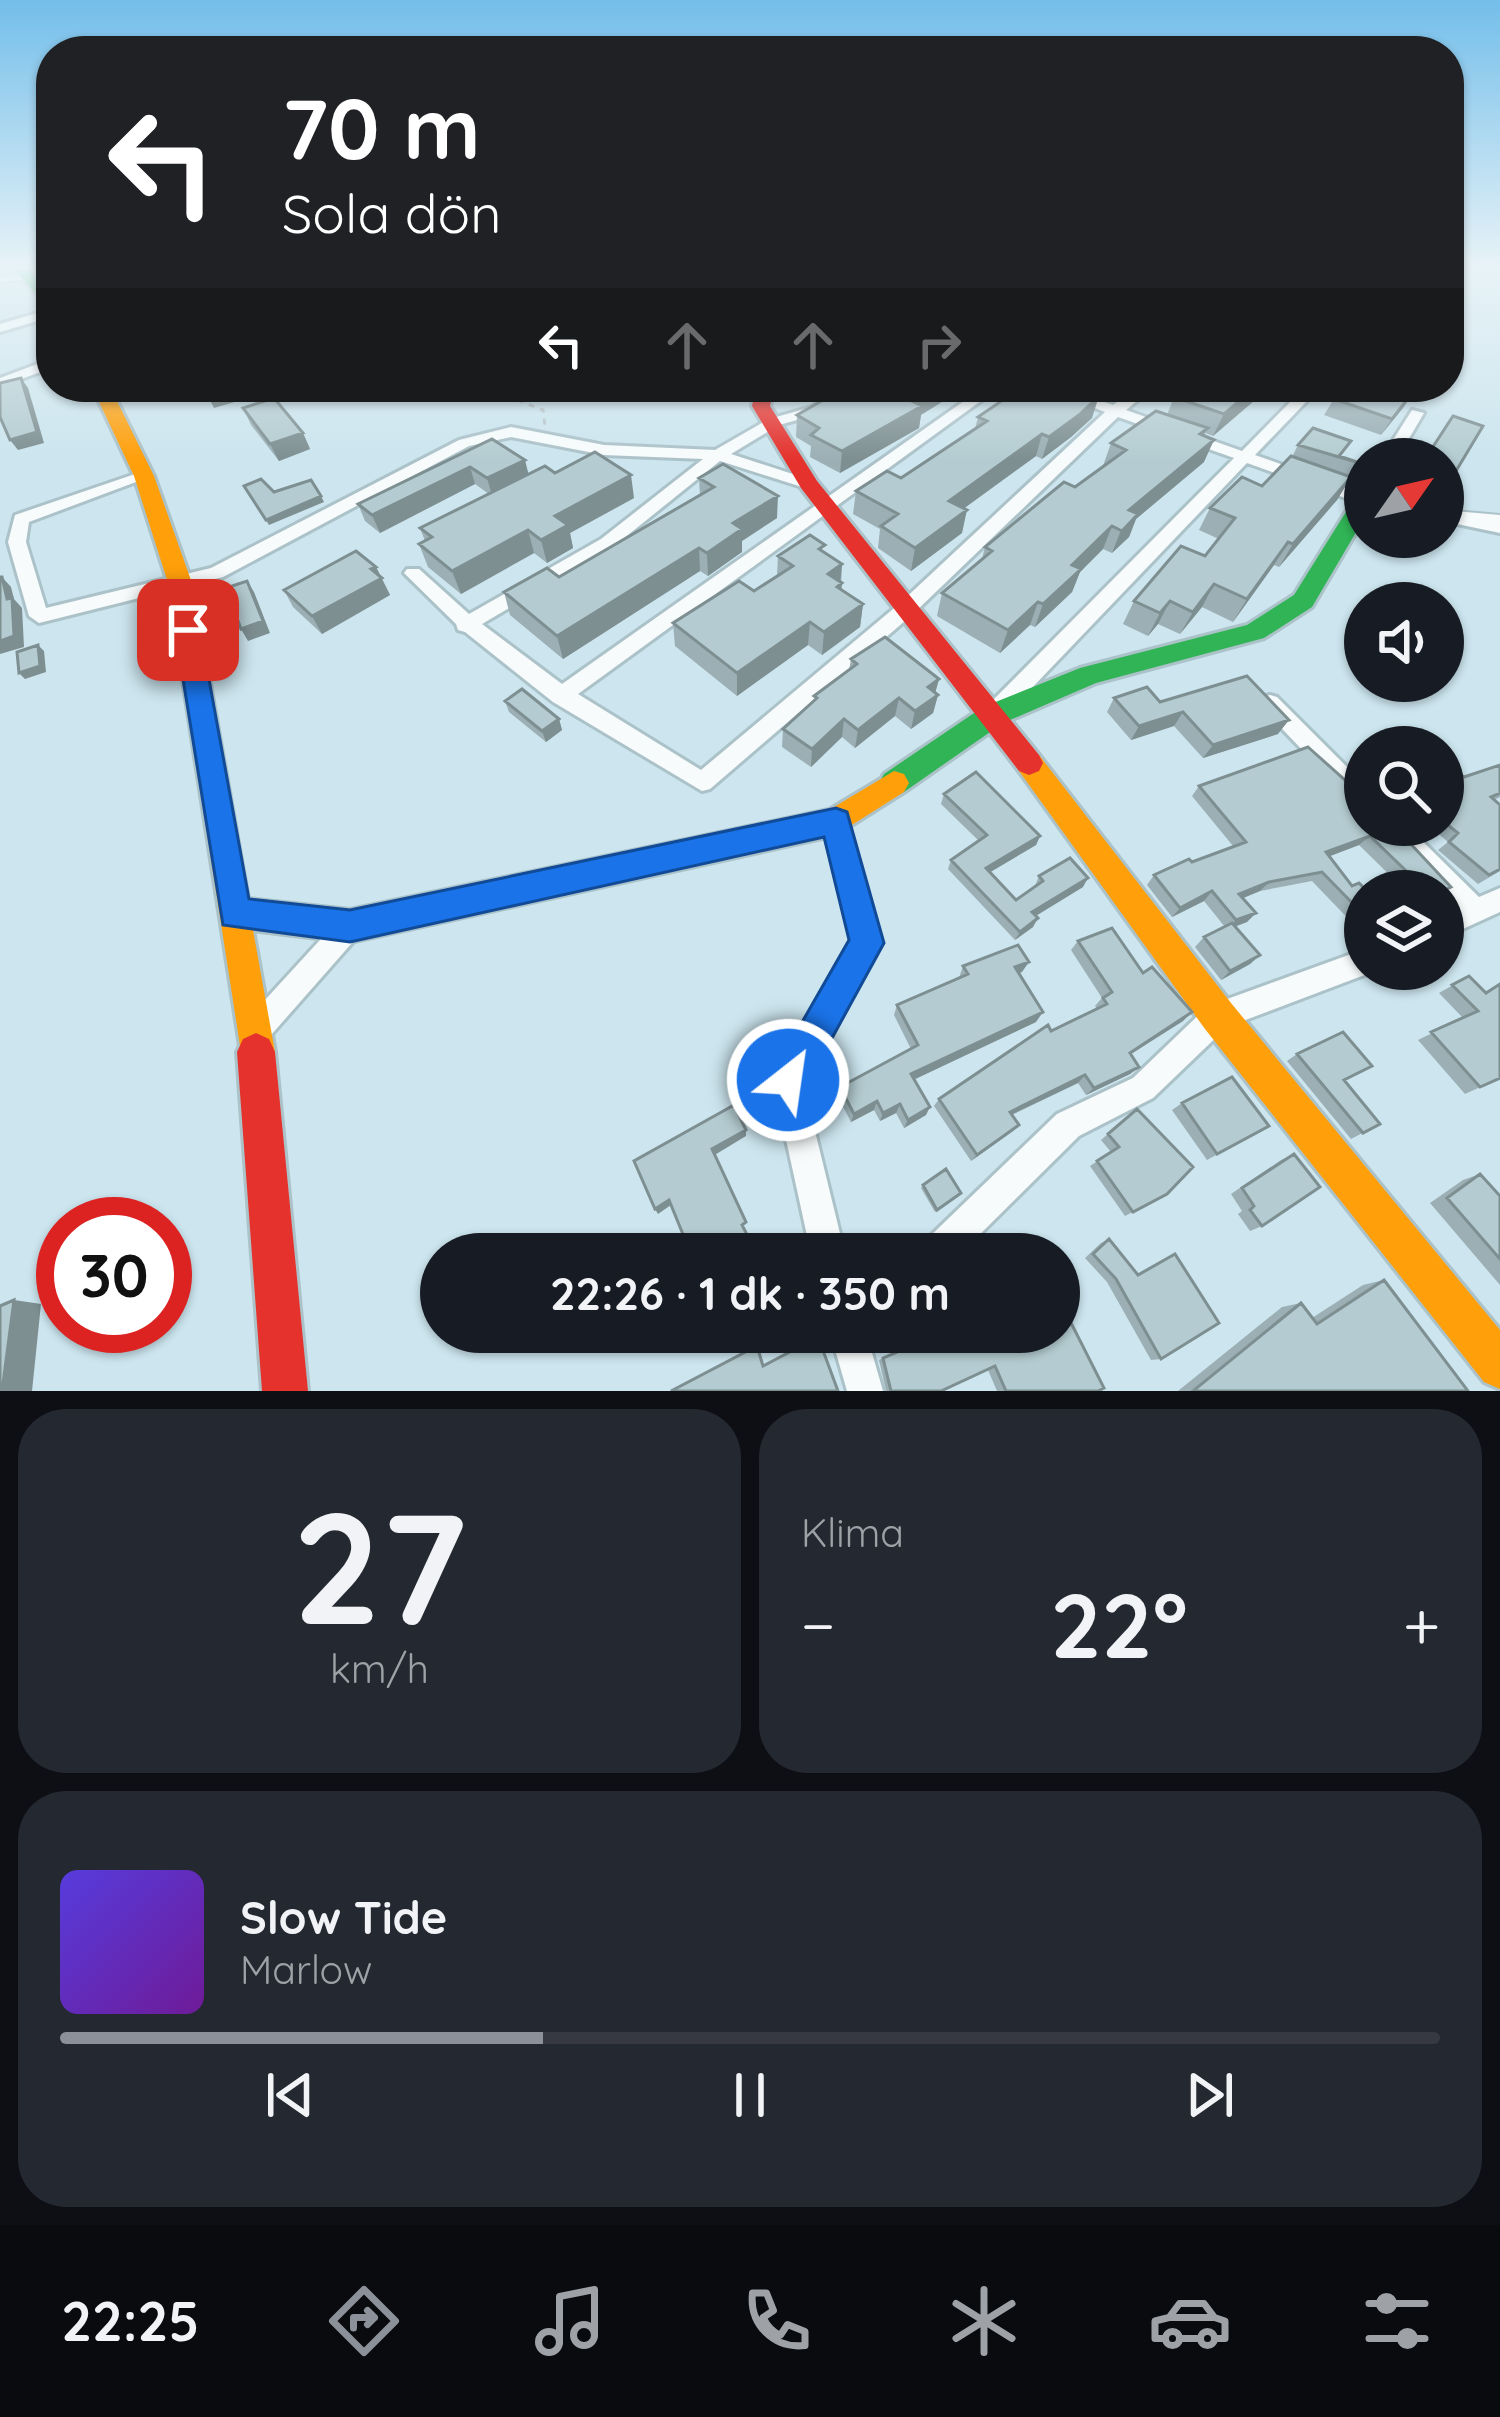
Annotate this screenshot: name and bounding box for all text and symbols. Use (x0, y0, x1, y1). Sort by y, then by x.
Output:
text: 70 m (282, 75, 481, 180)
icon: left (84, 84, 240, 240)
text: Sola dön (282, 179, 501, 247)
icon: left (528, 312, 594, 378)
icon: ahead (654, 312, 720, 378)
icon: ahead (780, 312, 846, 378)
icon: right (906, 312, 972, 378)
north arrow (1344, 438, 1464, 558)
map controls (1344, 438, 1464, 990)
pin (137, 579, 239, 681)
button: sound (1344, 582, 1464, 702)
icon: arrive (155, 597, 221, 663)
button: search (1344, 726, 1464, 846)
button: layers (1344, 870, 1464, 990)
position arrow (725, 1017, 851, 1143)
speed limit sign: 30 (36, 1197, 192, 1353)
text: 22:26 · 1 dk · 350 m (550, 1265, 950, 1321)
text: 27 (292, 1468, 467, 1663)
text: Klima (801, 1508, 904, 1557)
text: 22° (1050, 1568, 1188, 1681)
text: − (801, 1583, 835, 1666)
text: + (1403, 1583, 1440, 1666)
text: km/h (330, 1644, 429, 1693)
text: Slow Tide (240, 1889, 447, 1945)
text: Marlow (240, 1945, 372, 1994)
icon: previous (257, 2062, 323, 2128)
icon: pause (717, 2062, 783, 2128)
icon: next (1177, 2062, 1243, 2128)
icon: directions (322, 2279, 406, 2363)
icon: music (528, 2279, 612, 2363)
icon: phone (735, 2279, 819, 2363)
icon: climate (942, 2279, 1026, 2363)
icon: car (1148, 2279, 1232, 2363)
icon: filters (1355, 2279, 1439, 2363)
text: 22:25 (61, 2287, 199, 2355)

